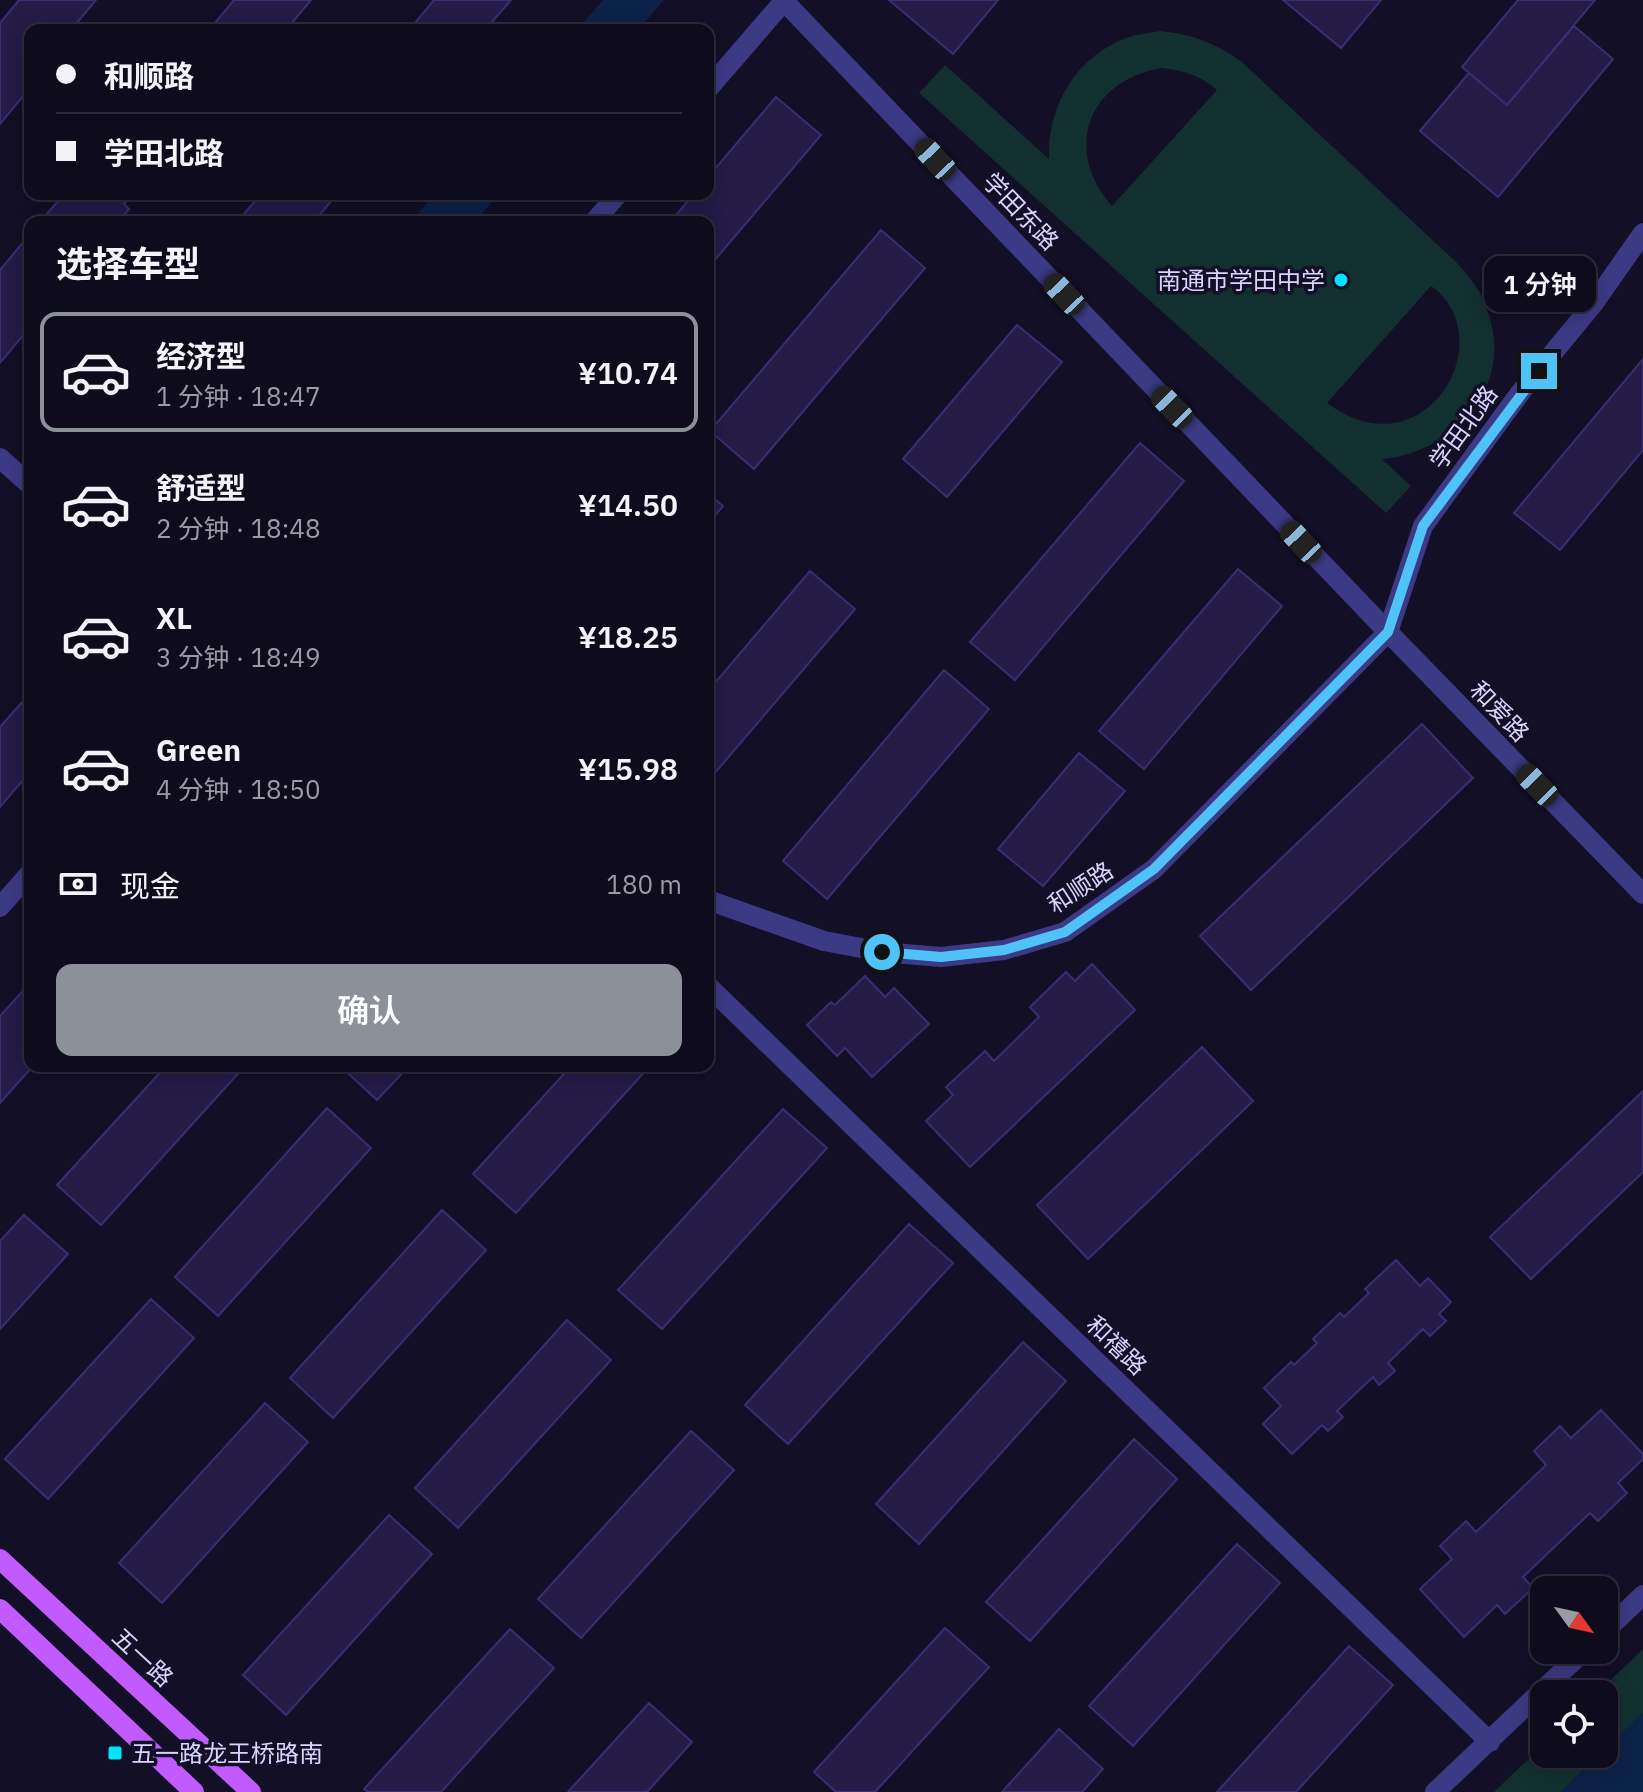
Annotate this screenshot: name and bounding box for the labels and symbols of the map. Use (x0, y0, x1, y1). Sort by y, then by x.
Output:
car (910, 133, 960, 185)
street label: 学田东路 (976, 165, 1066, 257)
callout: 1 分钟 (1483, 255, 1595, 311)
place label: 南通市学田中学 (1157, 264, 1325, 296)
car (1039, 268, 1089, 320)
marker: 南通市学田中学 (1332, 271, 1350, 289)
route end (1521, 353, 1557, 389)
street label: 学田北路 (1422, 379, 1504, 475)
car (1147, 381, 1197, 433)
car (1276, 516, 1326, 568)
street label: 和爱路 (1463, 674, 1537, 748)
car (1512, 759, 1562, 811)
street label: 和顺路 (1041, 854, 1119, 920)
route start (864, 934, 900, 970)
street label: 和禧路 (1080, 1308, 1154, 1382)
north arrow (1530, 1576, 1618, 1664)
street label: 五一路 (106, 1621, 180, 1693)
place label: 五一路龙王桥路南 (131, 1737, 323, 1769)
marker: 五一路龙王桥路南 (106, 1744, 124, 1762)

